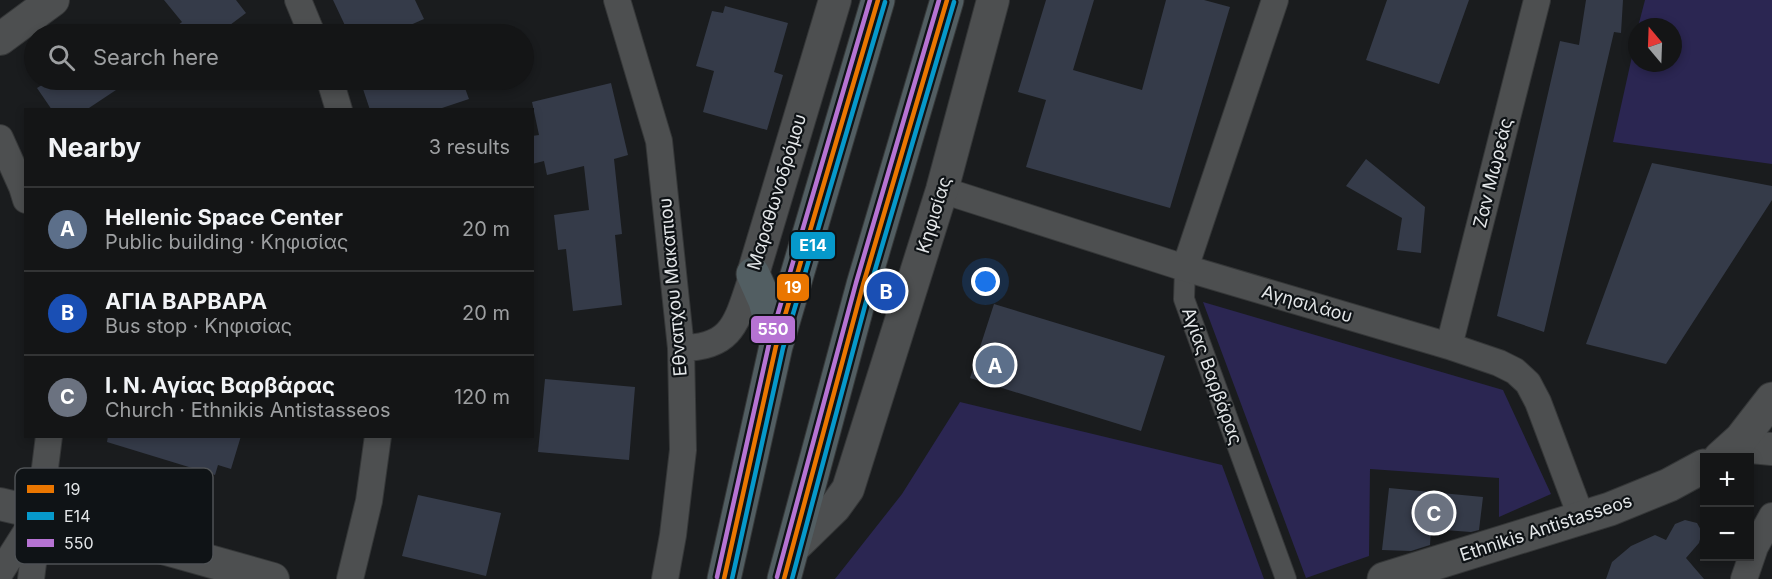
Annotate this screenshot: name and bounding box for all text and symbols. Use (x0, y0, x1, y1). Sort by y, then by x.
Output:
north arrow (1628, 18, 1682, 72)
search box (24, 24, 534, 90)
icon: search (45, 41, 78, 74)
text: Search here (93, 44, 219, 70)
street label: Μαραθωνοδρόμου (743, 111, 810, 272)
street label: Ζαν Μωρεάς (1469, 116, 1516, 230)
text: Nearby (48, 132, 141, 163)
text: 3 results (429, 135, 510, 159)
street label: Κηφισίας (912, 174, 955, 256)
street label: Εθναπχου Μακαπιου (654, 197, 691, 377)
text: Hellenic Space Center (105, 204, 343, 230)
text: A (60, 217, 75, 241)
text: 20 m (462, 217, 510, 241)
text: Public building · Κηφισίας (105, 230, 348, 254)
line badge: Ε14 (790, 231, 836, 260)
text: Ε14 (799, 235, 827, 255)
your location (971, 267, 1000, 296)
pin: B (866, 268, 906, 314)
line badge: 19 (776, 273, 810, 302)
text: 19 (784, 277, 802, 297)
street label: Αγησιλάου (1259, 281, 1355, 326)
text: ΑΓΙΑ ΒΑΡΒΑΡΑ (105, 288, 267, 314)
text: B (61, 301, 74, 325)
text: 20 m (462, 301, 510, 325)
street label: Αγίας Βαρβάρας (1178, 304, 1247, 447)
text: Bus stop · Κηφισίας (105, 314, 292, 338)
line badge: 550 (750, 315, 796, 344)
text: 550 (757, 319, 789, 339)
pin: A (976, 342, 1014, 388)
text: Ι. Ν. Αγίας Βαρβάρας (105, 372, 335, 398)
text: C (60, 385, 75, 409)
text: 120 m (454, 385, 510, 409)
text: Church · Ethnikis Antistasseos (105, 398, 391, 422)
map controls (1700, 453, 1754, 561)
button: + (1700, 453, 1754, 507)
legend (15, 468, 213, 564)
text: 19 (64, 479, 80, 499)
pin: C (1414, 490, 1454, 536)
street label: Ethnikis Antistasseos (1457, 490, 1635, 565)
text: Ε14 (64, 506, 90, 526)
button: − (1700, 507, 1754, 561)
text: 550 (64, 533, 94, 553)

